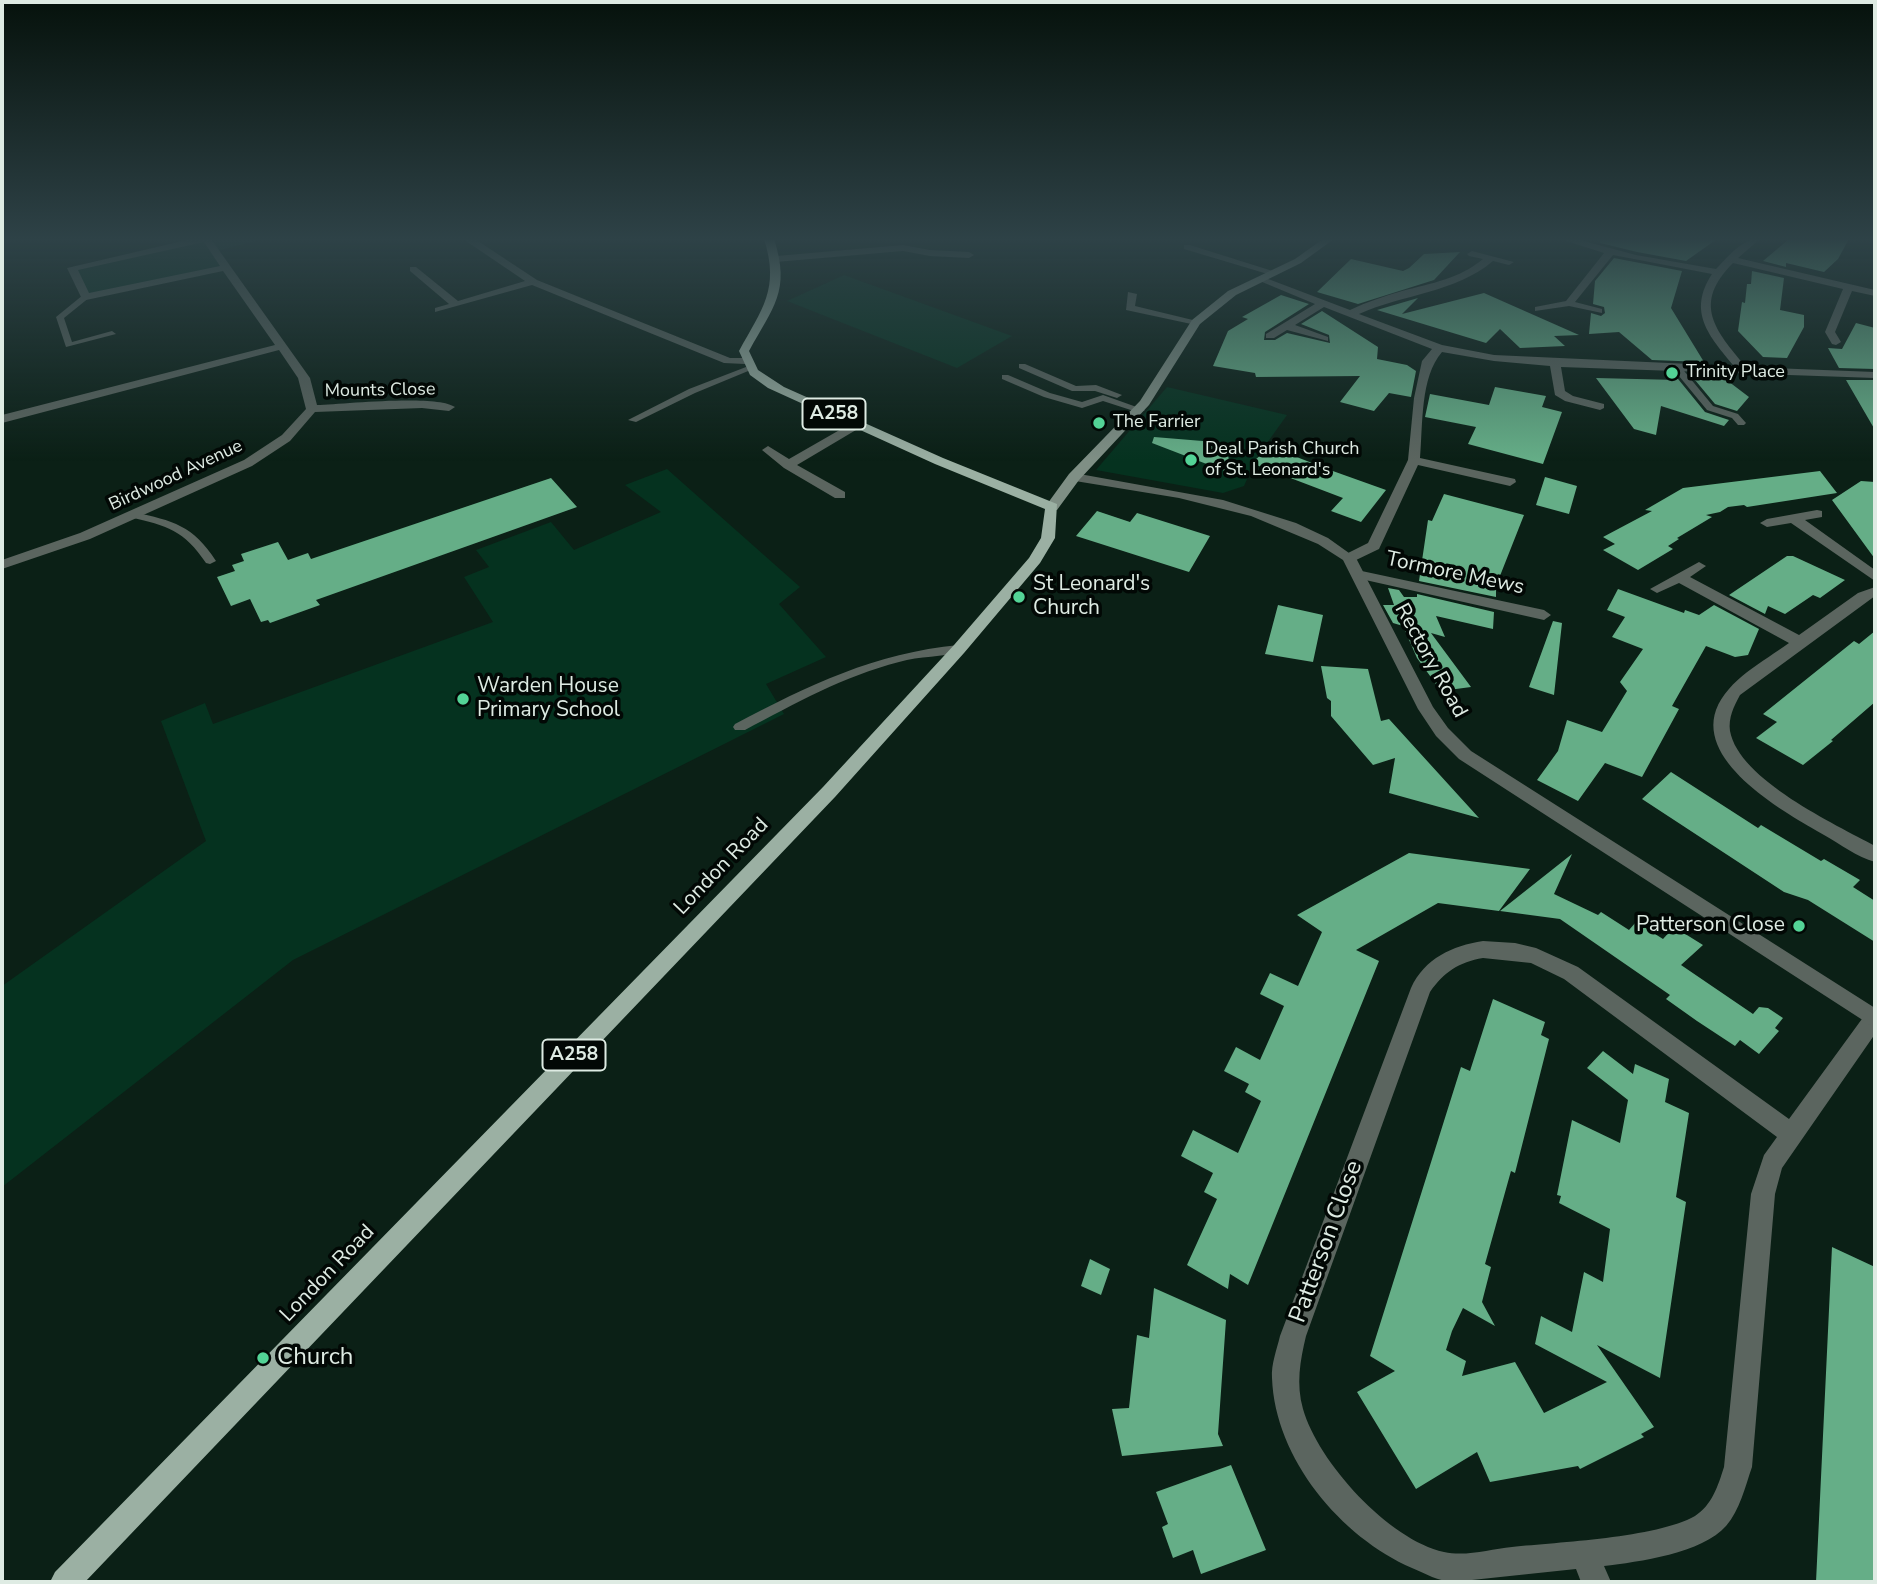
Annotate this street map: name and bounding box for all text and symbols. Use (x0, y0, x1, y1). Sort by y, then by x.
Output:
place label: Trinity Place (1686, 362, 1785, 384)
marker: Trinity Place (1664, 365, 1680, 381)
street label: Mounts Close (324, 379, 436, 403)
road number: A258 (802, 398, 866, 430)
place label: The Farrier (1113, 412, 1200, 434)
marker: The Farrier (1091, 415, 1107, 431)
street label: Birdwood Avenue (106, 436, 246, 516)
place label: Deal Parish Church of St. Leonard's (1205, 439, 1359, 482)
marker: Deal Parish Church of St. Leonard's (1183, 452, 1199, 468)
street label: Tormore Mews (1384, 547, 1526, 601)
place label: St Leonard's Church (1033, 572, 1150, 622)
marker: St Leonard's Church (1011, 589, 1027, 605)
street label: Rectory Road (1388, 599, 1472, 723)
place label: Warden House Primary School (477, 674, 620, 724)
marker: Warden House Primary School (455, 691, 471, 707)
street label: London Road (670, 813, 774, 921)
place label: Patterson Close (1636, 913, 1785, 939)
marker: Patterson Close (1791, 918, 1807, 934)
road number: A258 (542, 1040, 606, 1070)
street label: Patterson Close (1284, 1157, 1370, 1327)
street label: London Road (276, 1220, 380, 1328)
place label: Church (277, 1344, 353, 1372)
marker: Church (255, 1350, 271, 1366)

